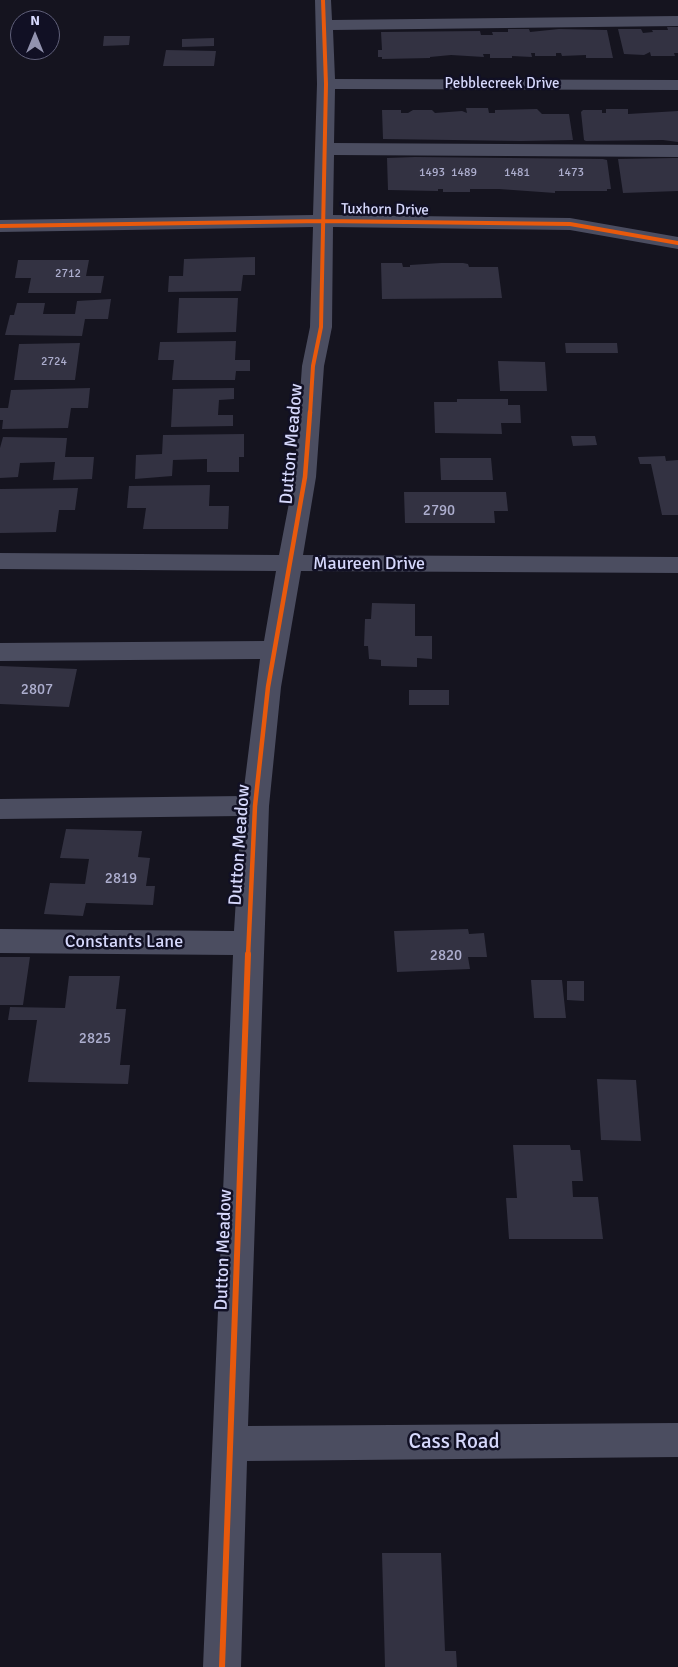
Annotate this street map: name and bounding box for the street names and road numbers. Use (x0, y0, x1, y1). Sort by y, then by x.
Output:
street label: Pebblecreek Drive (445, 75, 559, 93)
street label: Tuxhorn Drive (341, 200, 429, 220)
street label: Dutton Meadow (276, 383, 308, 505)
street label: Maureen Drive (313, 553, 425, 575)
street label: Dutton Meadow (225, 784, 255, 906)
street label: Constants Lane (65, 931, 183, 953)
street label: Dutton Meadow (211, 1189, 237, 1311)
street label: Cass Road (408, 1429, 500, 1455)

